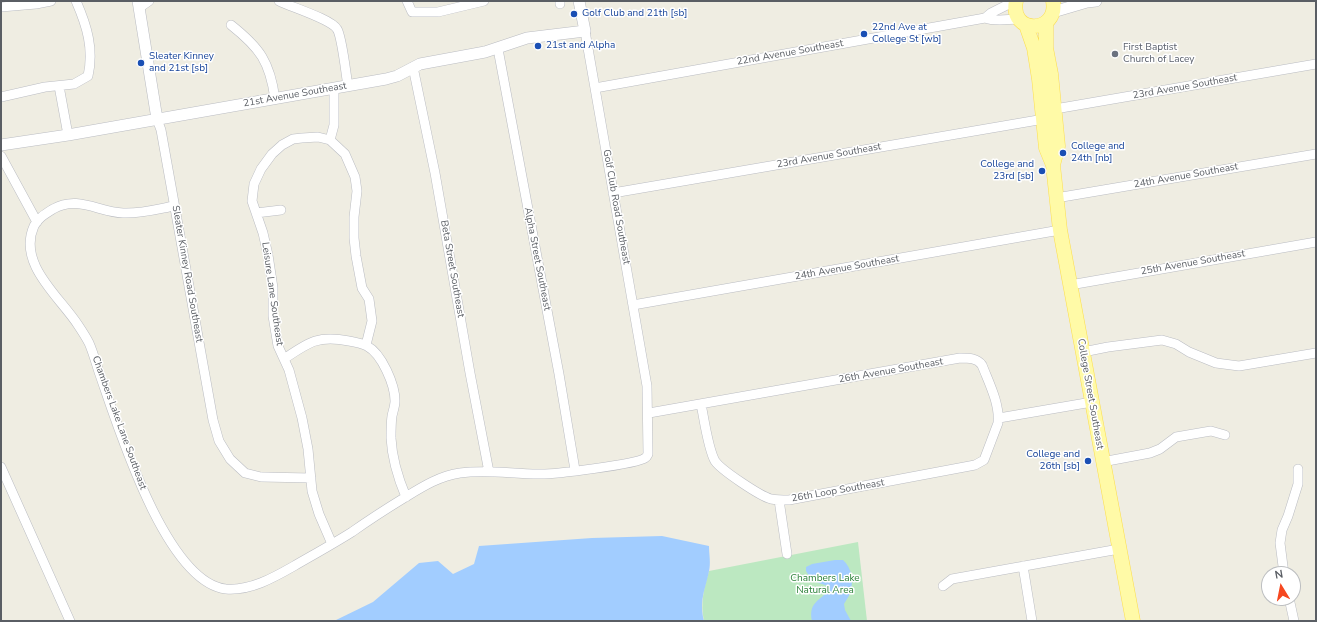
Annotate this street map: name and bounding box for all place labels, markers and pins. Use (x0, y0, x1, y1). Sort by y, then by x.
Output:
place label: Golf Club and 21th [sb] (582, 8, 687, 20)
marker: Golf Club and 21th [sb] (569, 9, 579, 19)
place label: 22nd Ave at College St [wb] (872, 22, 942, 46)
marker: 22nd Ave at College St [wb] (859, 29, 869, 39)
place label: 21st and Alpha (546, 40, 615, 52)
marker: 21st and Alpha (533, 41, 543, 51)
place label: First Baptist Church of Lacey (1123, 42, 1194, 66)
marker: First Baptist Church of Lacey (1110, 49, 1120, 59)
place label: Sleater Kinney and 21st [sb] (149, 51, 214, 74)
marker: Sleater Kinney and 21st [sb] (136, 58, 146, 68)
place label: College and 24th [nb] (1071, 141, 1125, 164)
marker: College and 24th [nb] (1058, 148, 1068, 158)
place label: College and 23rd [sb] (980, 159, 1034, 182)
marker: College and 23rd [sb] (1037, 166, 1047, 176)
place label: College and 26th [sb] (1026, 449, 1080, 472)
marker: College and 26th [sb] (1083, 456, 1093, 466)

